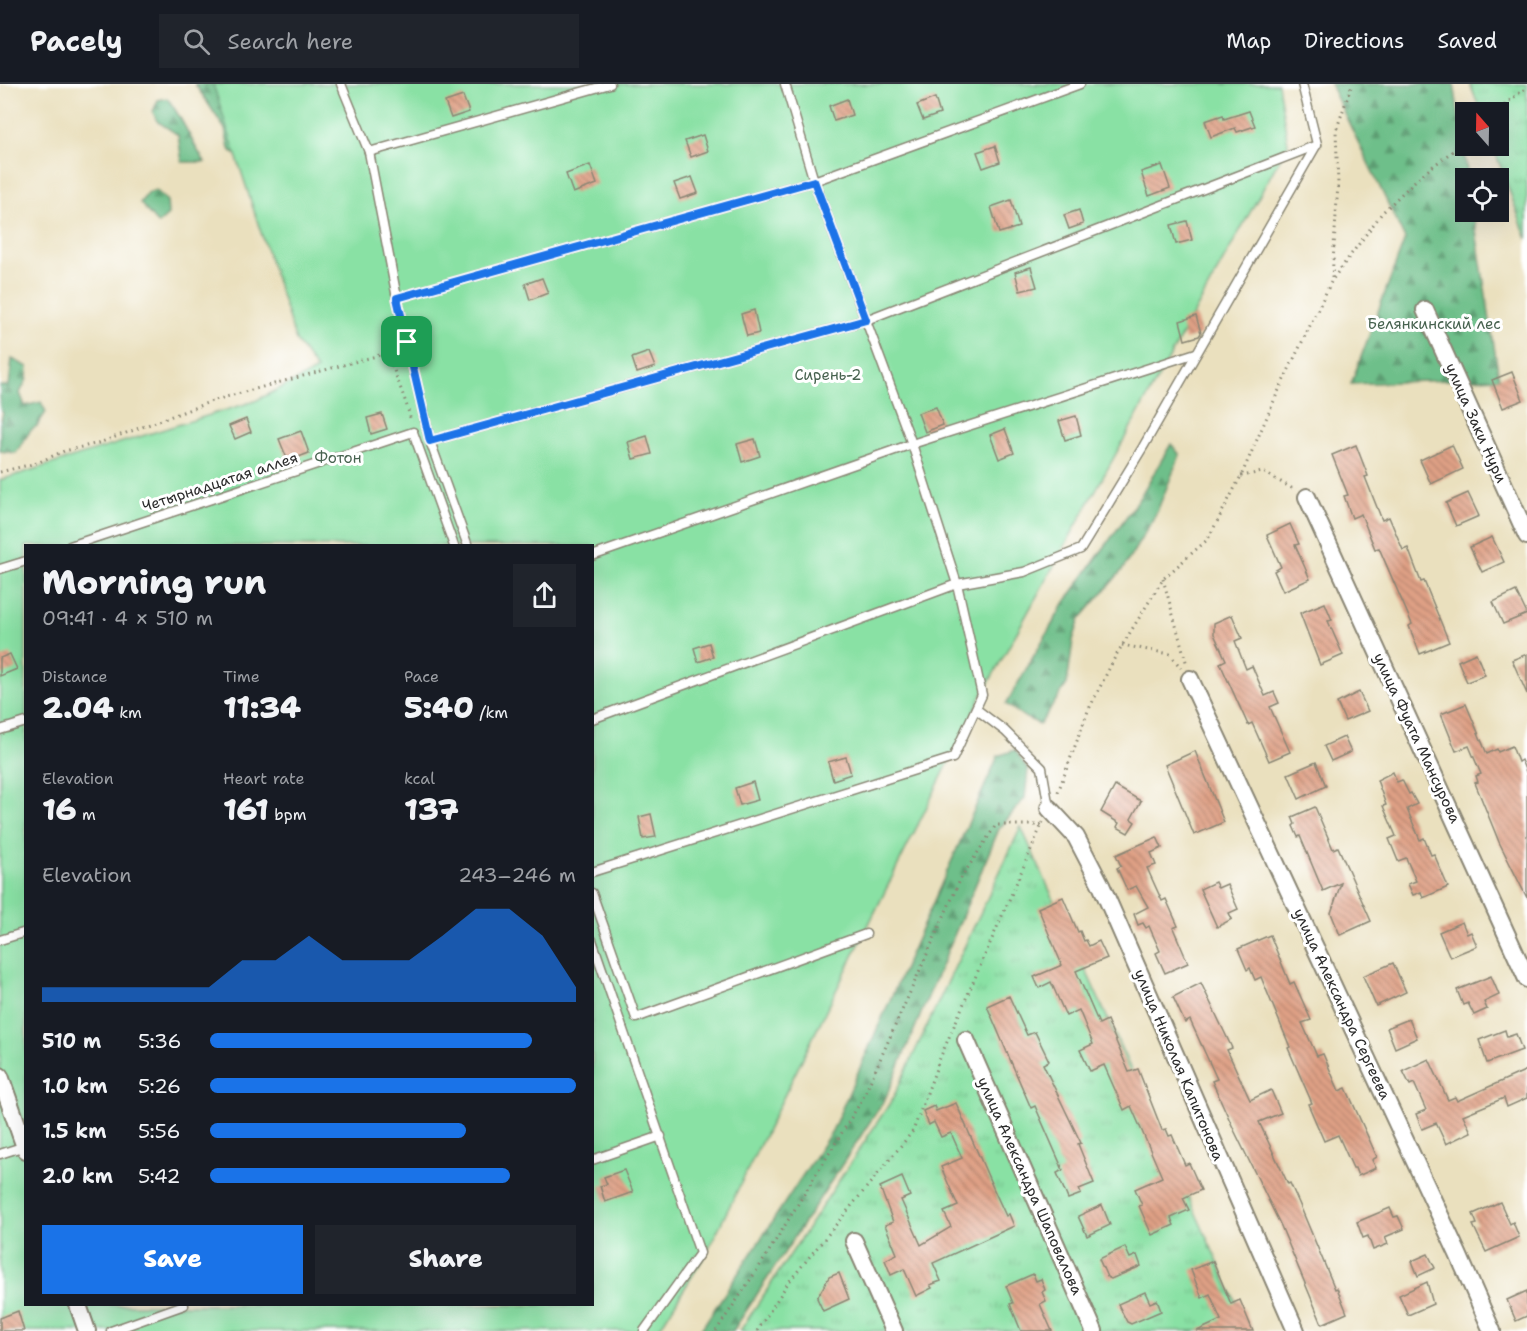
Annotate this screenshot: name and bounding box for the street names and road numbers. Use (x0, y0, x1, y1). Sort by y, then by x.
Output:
street label: улица Заки Нури (1441, 360, 1511, 486)
street label: Четырнадцатая аллея (140, 447, 300, 517)
street label: улица Фуата Мансурова (1369, 650, 1466, 827)
street label: улица Александра Сергеева (1289, 905, 1395, 1104)
street label: улица Николая Капитонова (1129, 966, 1229, 1164)
street label: улица Александра Шаповалова (973, 1074, 1087, 1299)

